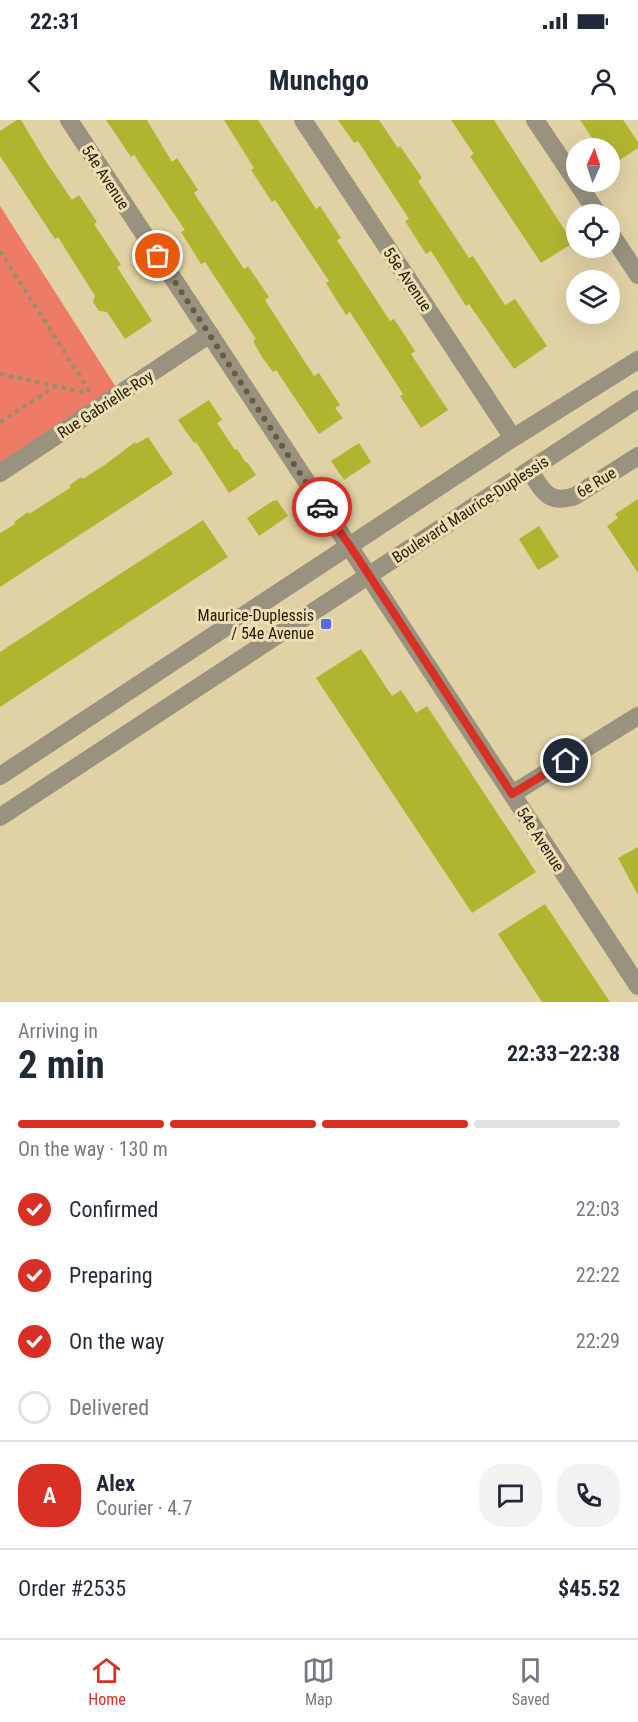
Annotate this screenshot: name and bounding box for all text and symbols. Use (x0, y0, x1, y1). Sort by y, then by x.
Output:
text: 22:31 (30, 9, 81, 34)
icon: back (18, 65, 51, 98)
text: Munchgo (269, 65, 369, 97)
icon: person (587, 65, 620, 98)
north arrow (566, 138, 620, 192)
map controls (566, 138, 620, 324)
street label: 54e Avenue (78, 141, 133, 213)
button: locate (566, 204, 620, 258)
pin (132, 230, 183, 281)
icon: bag (141, 239, 174, 272)
street label: 55e Avenue (379, 244, 436, 315)
button: layers (566, 270, 620, 324)
street label: Rue Gabrielle-Roy (54, 366, 157, 442)
street label: Boulevard Maurice-Duplessis (388, 452, 552, 567)
street label: 6e Rue (573, 463, 619, 502)
courier (292, 477, 352, 537)
icon: car (306, 491, 339, 524)
place label: Maurice-Duplessis / 54e Avenue (198, 606, 314, 643)
marker: Maurice-Duplessis / 54e Avenue (319, 617, 333, 631)
pin (540, 735, 591, 786)
icon: home (549, 744, 582, 777)
street label: 54e Avenue (513, 803, 568, 875)
text: Arriving in (18, 1019, 98, 1043)
text: 22:33–22:38 (507, 1041, 620, 1066)
text: 2 min (18, 1042, 105, 1088)
text: On the way · 130 m (18, 1137, 168, 1161)
icon: check (18, 1193, 51, 1226)
text: Confirmed (69, 1197, 158, 1222)
text: 22:03 (576, 1197, 620, 1221)
icon: check (18, 1259, 51, 1292)
text: Preparing (69, 1263, 153, 1288)
text: 22:22 (576, 1263, 620, 1287)
icon: check (18, 1325, 51, 1358)
text: On the way (69, 1329, 164, 1354)
text: 22:29 (576, 1329, 620, 1353)
text: Delivered (69, 1395, 149, 1420)
button: chat (479, 1464, 542, 1527)
button: phone (557, 1464, 620, 1527)
text: Alex (96, 1471, 135, 1496)
text: A (43, 1483, 56, 1508)
text: Courier · 4.7 (96, 1496, 192, 1520)
text: Order #2535 (18, 1576, 126, 1601)
text: $45.52 (558, 1576, 620, 1601)
tab: Home (88, 1654, 126, 1709)
tab: Map (302, 1654, 335, 1709)
tab: Saved (512, 1654, 550, 1709)

